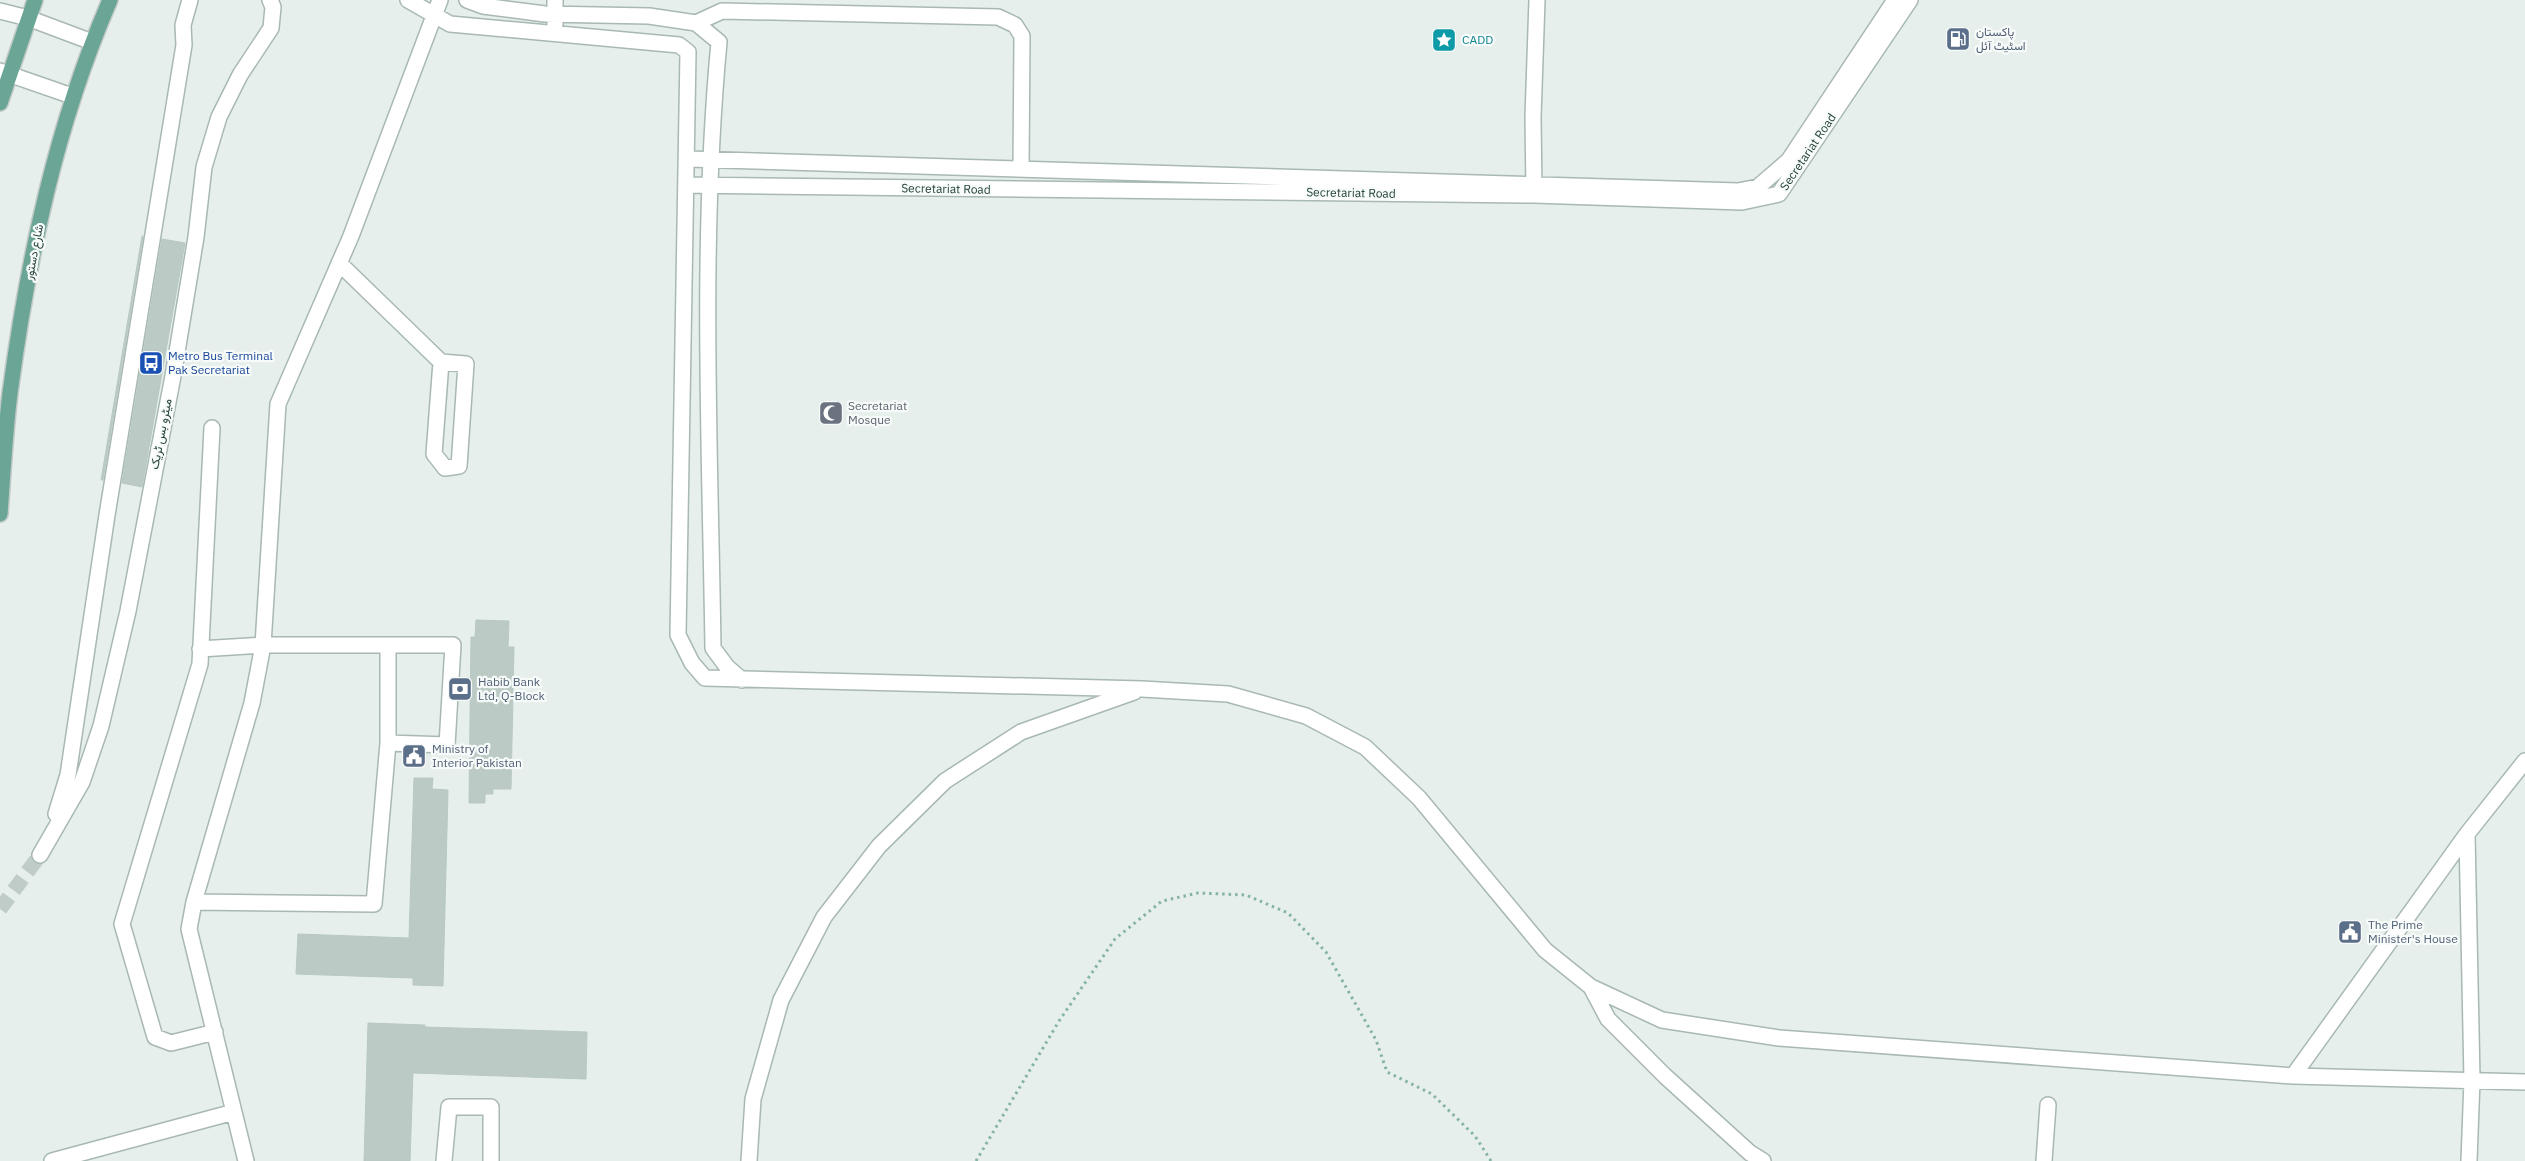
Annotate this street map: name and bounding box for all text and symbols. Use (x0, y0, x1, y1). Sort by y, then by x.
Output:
place label: پاکستان اسٹیٹ آئل (1976, 24, 2026, 54)
fuel station icon: پاکستان اسٹیٹ آئل (1945, 26, 1971, 52)
place icon: CADD (1431, 27, 1457, 53)
place label: CADD (1462, 32, 1493, 47)
street label: Secretariat Road (1776, 110, 1839, 193)
street label: Secretariat Road (901, 180, 991, 197)
street label: Secretariat Road (1306, 184, 1396, 201)
street label: شارع دستور (21, 223, 48, 282)
place label: Metro Bus Terminal Pak Secretariat (168, 348, 273, 377)
bus stop icon: Metro Bus Terminal Pak Secretariat (138, 350, 164, 376)
street label: میٹرو بس ٹریک (146, 397, 176, 471)
place label: Secretariat Mosque (848, 398, 907, 427)
mosque icon: Secretariat Mosque (818, 400, 844, 426)
place label: Habib Bank Ltd, Q-Block (478, 674, 545, 703)
bank icon: Habib Bank Ltd, Q-Block (447, 676, 473, 702)
place label: Ministry of Interior Pakistan (432, 741, 522, 770)
public building icon: Ministry of Interior Pakistan (401, 743, 427, 769)
place label: The Prime Minister's House (2368, 917, 2458, 946)
public building icon: The Prime Minister's House (2337, 919, 2363, 945)

